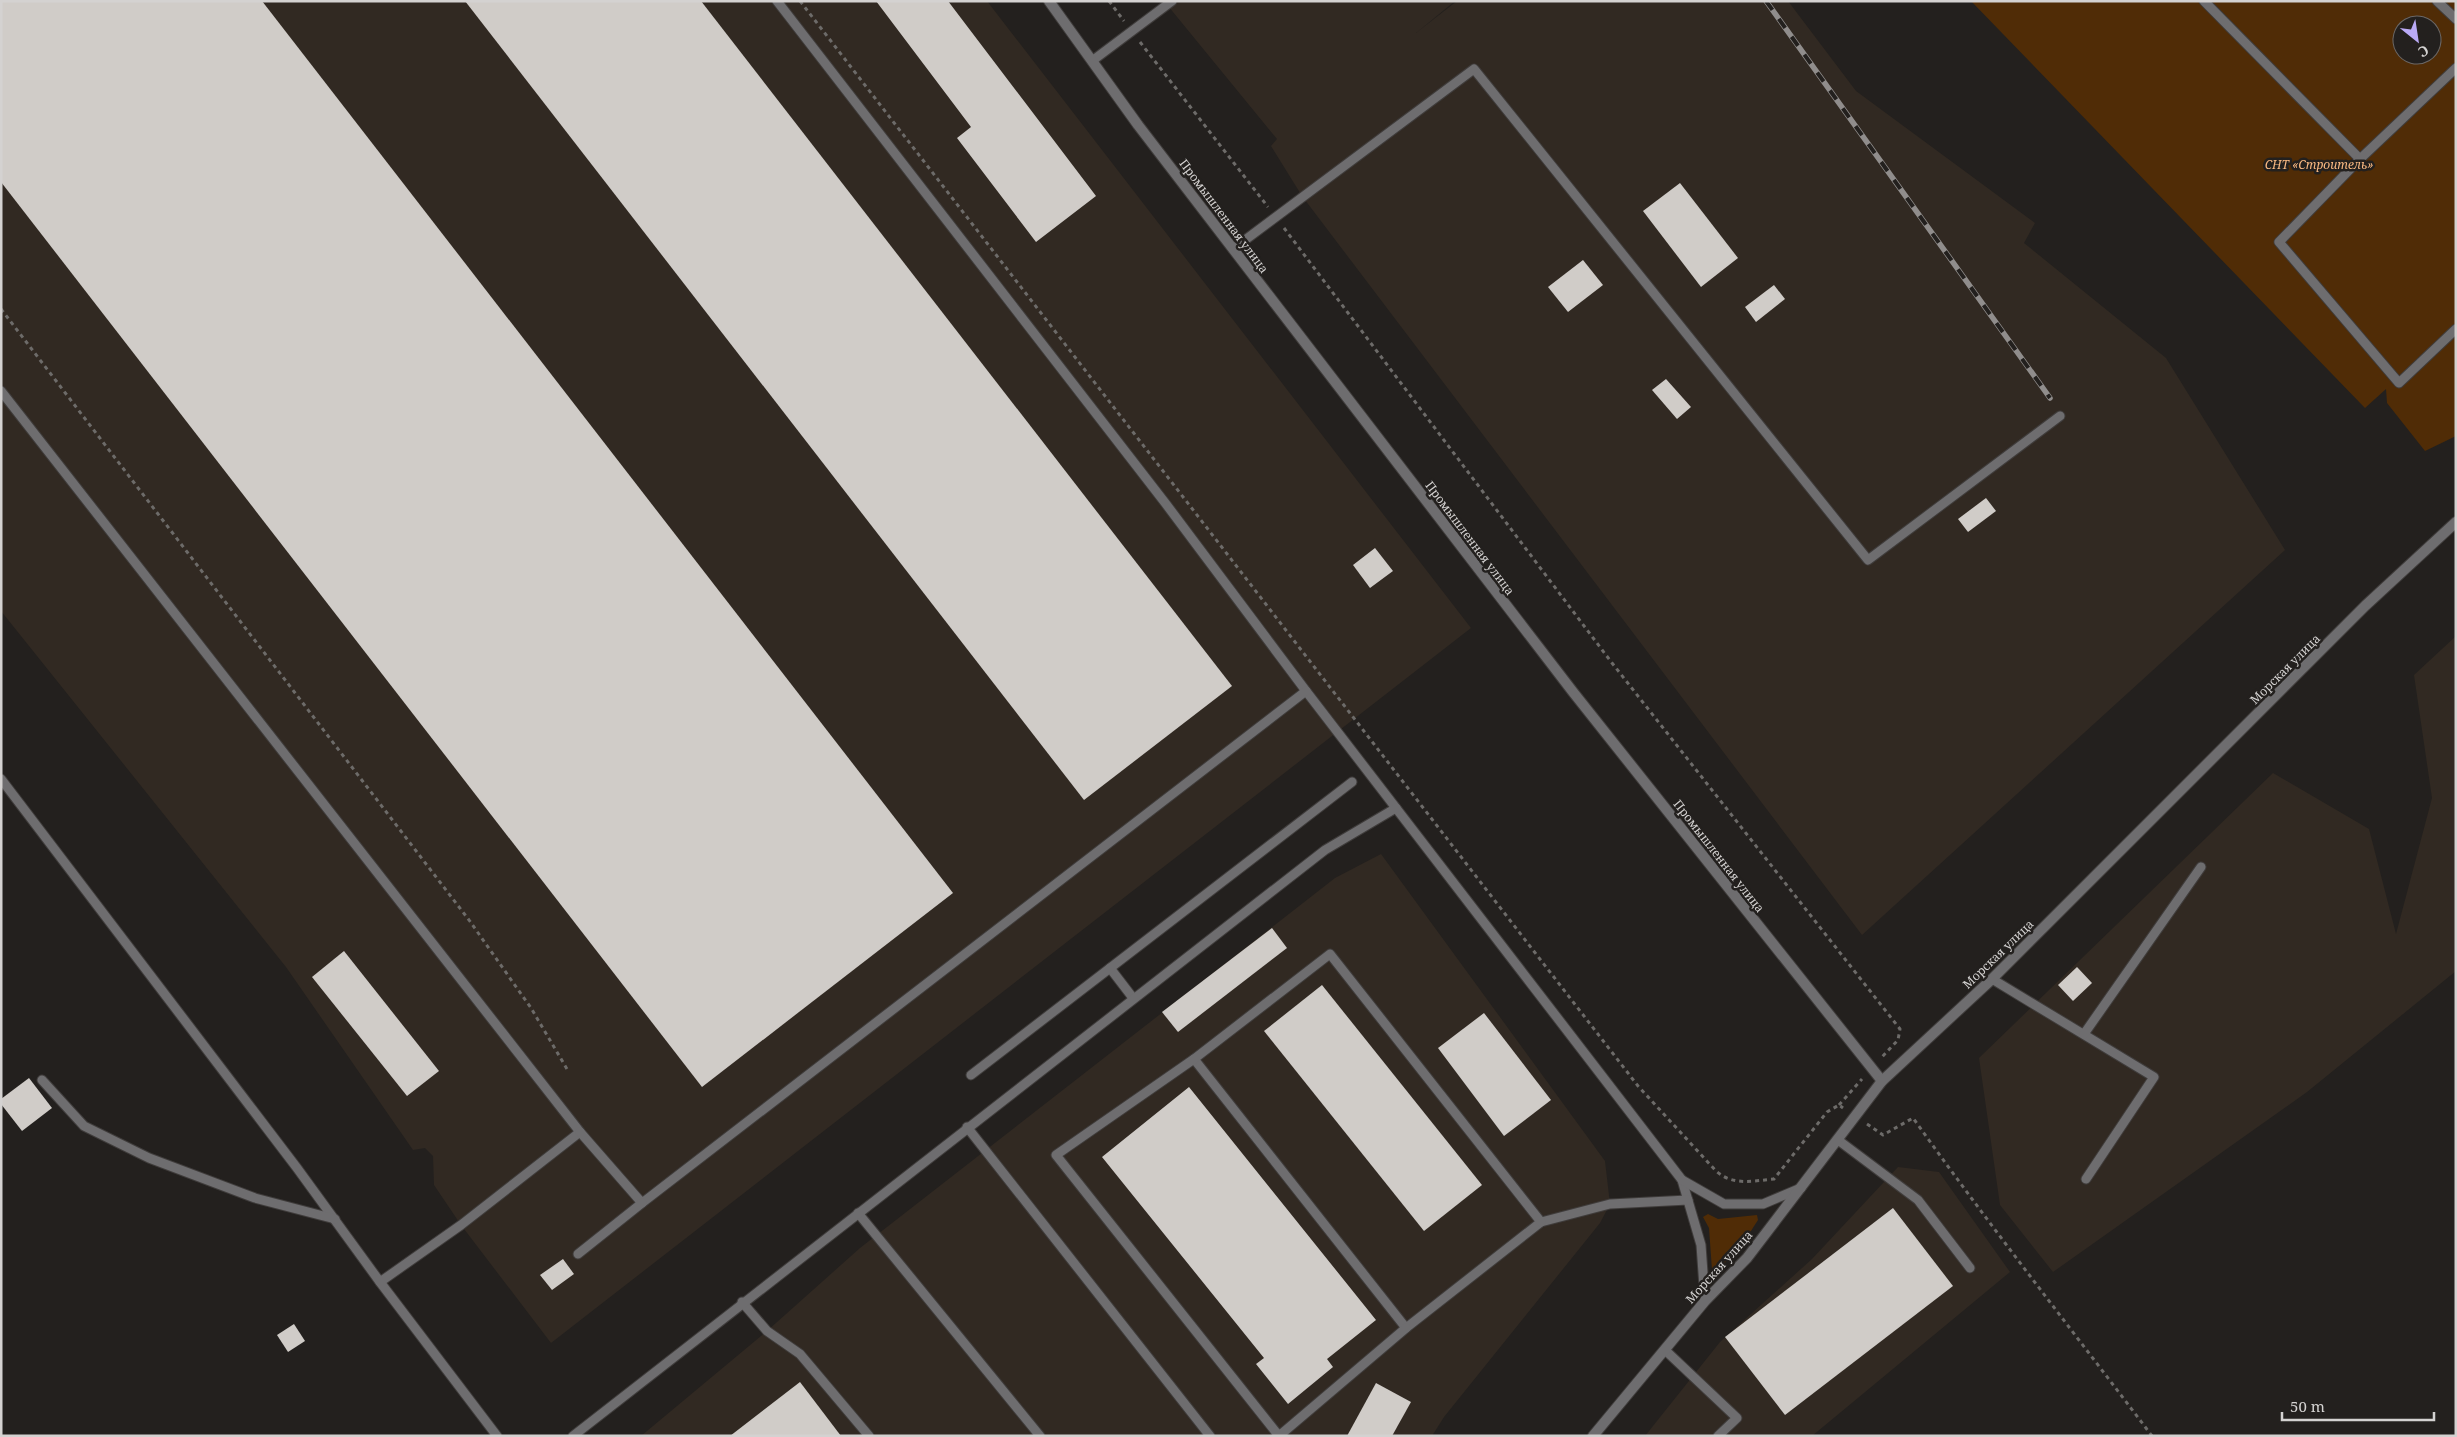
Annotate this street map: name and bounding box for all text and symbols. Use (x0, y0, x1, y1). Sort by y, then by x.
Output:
north arrow (2392, 15, 2442, 65)
text: С (2415, 41, 2432, 62)
street label: Промышленная улица (1175, 155, 1273, 277)
park label: СНТ «Строитель» (2265, 156, 2373, 173)
street label: Промышленная улица (1421, 477, 1519, 599)
street label: Морская улица (2246, 630, 2324, 708)
street label: Промышленная улица (1670, 796, 1769, 916)
street label: Морская улица (1959, 916, 2037, 992)
street label: Морская улица (1682, 1227, 1756, 1307)
scale bar (2282, 1390, 2434, 1422)
text: 50 m (2290, 1396, 2325, 1416)

